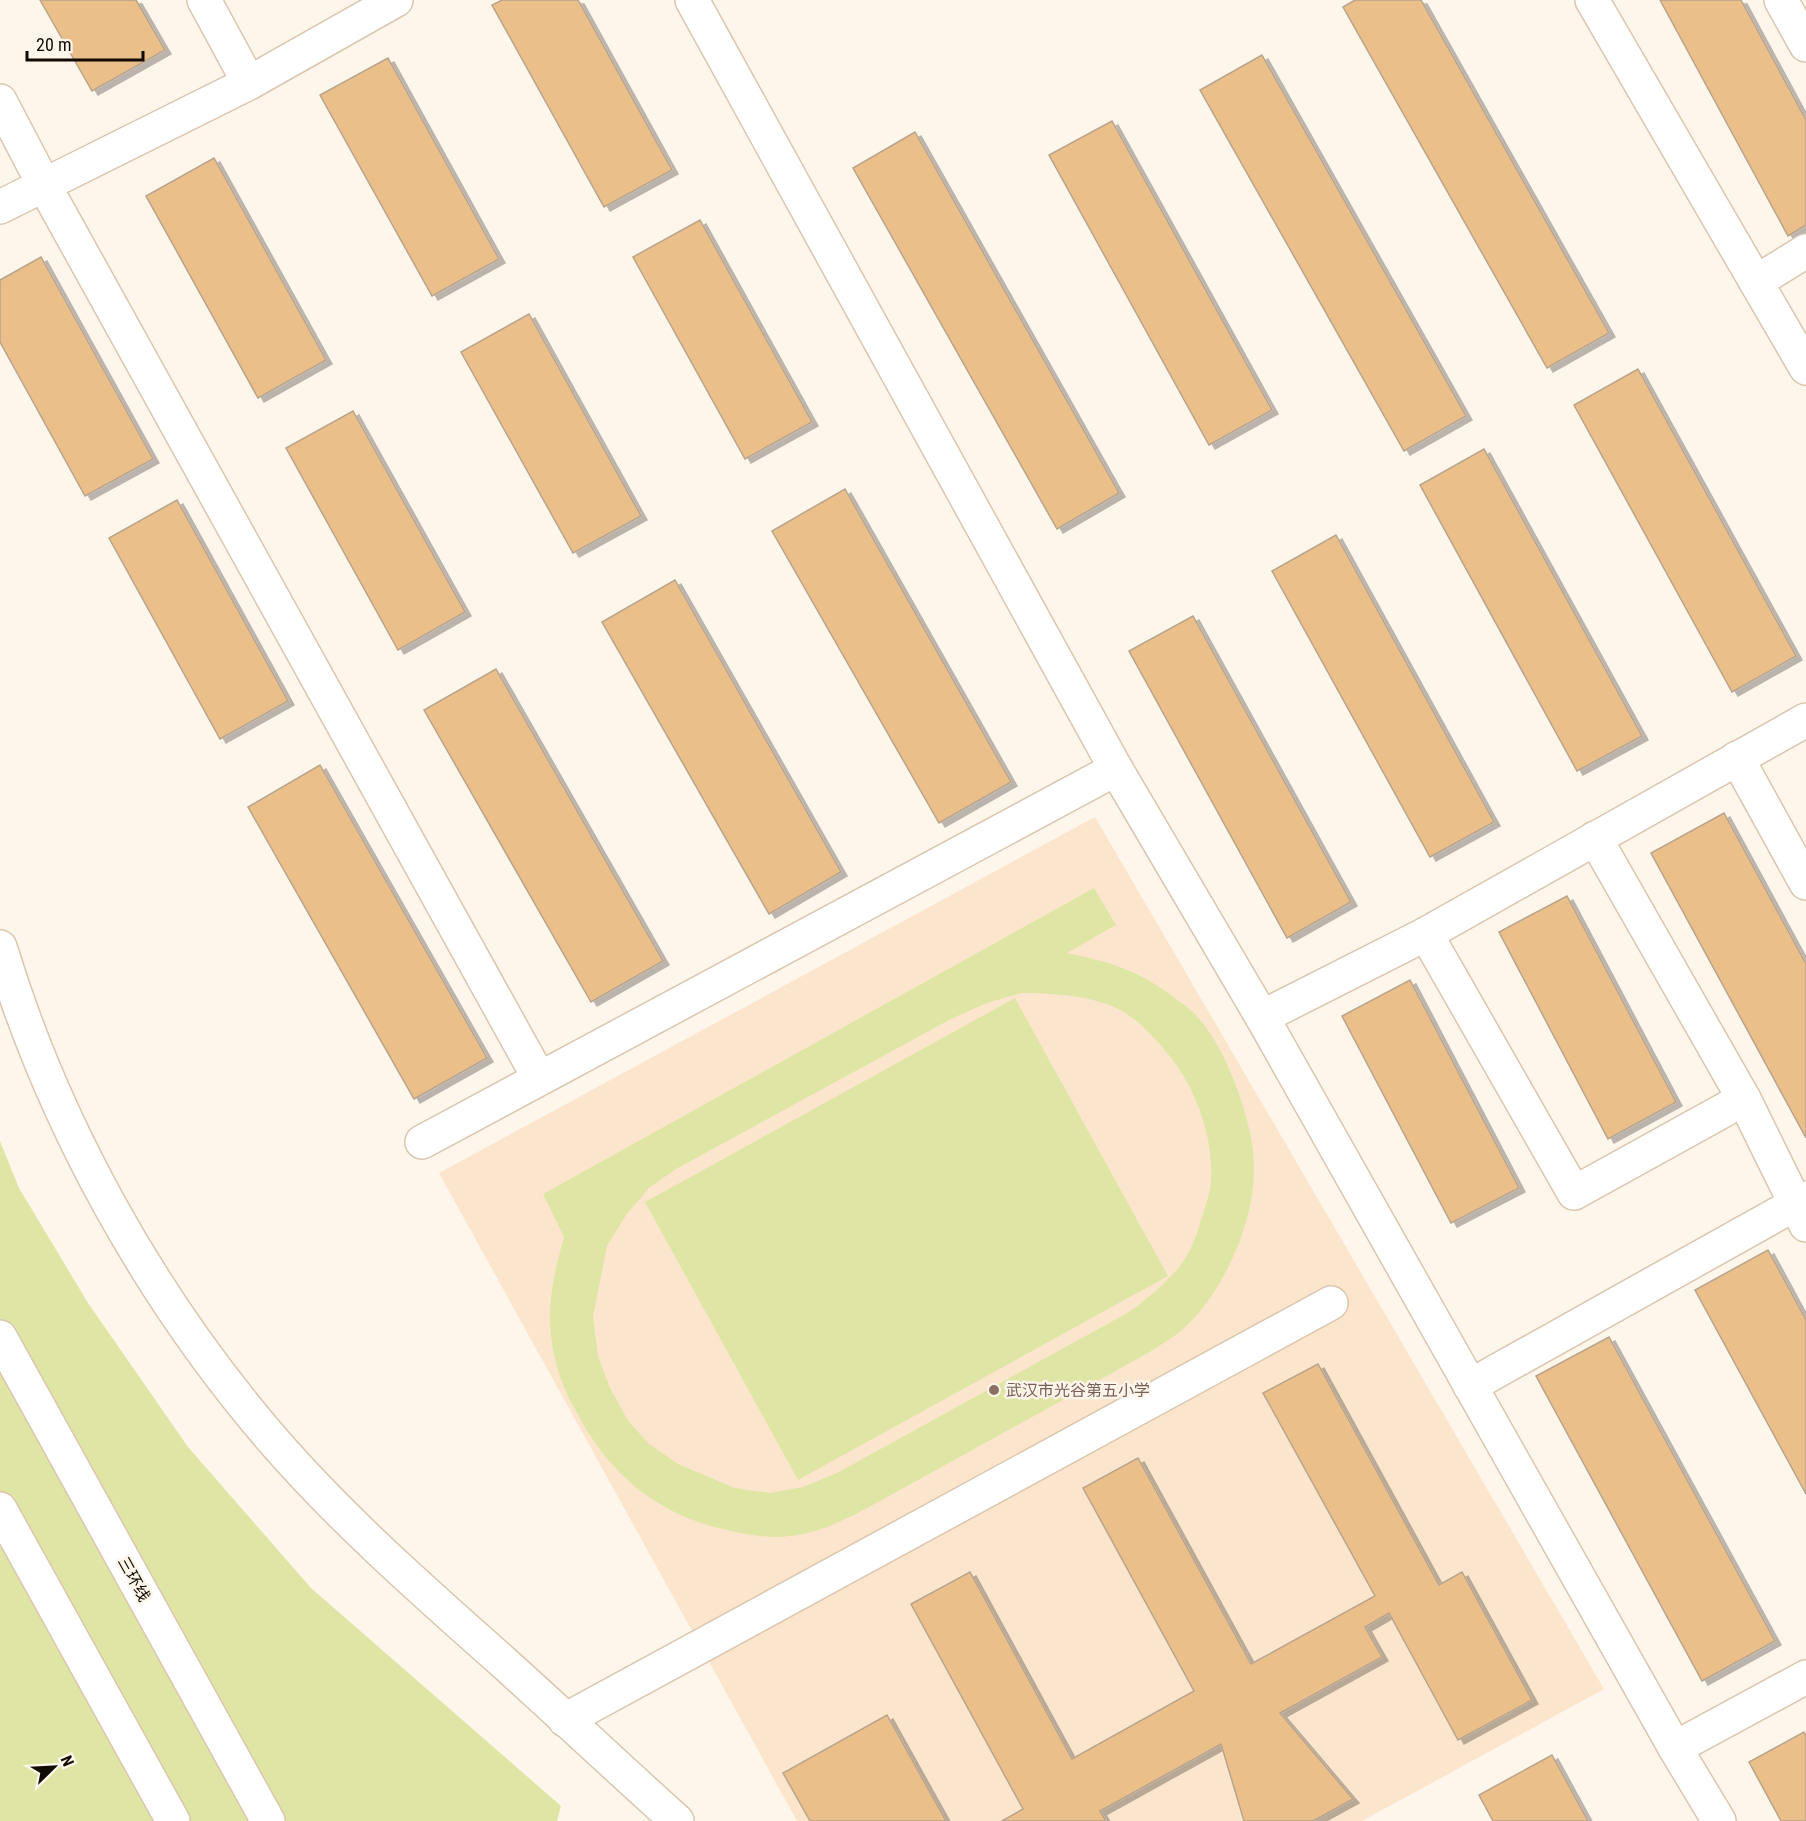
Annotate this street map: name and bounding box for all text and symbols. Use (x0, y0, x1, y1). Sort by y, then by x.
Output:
scale bar (27, 24, 142, 62)
text: 20 m (36, 34, 71, 55)
place label: 武汉市光谷第五小学 (1006, 1381, 1150, 1400)
marker: 武汉市光谷第五小学 (987, 1383, 1001, 1397)
street label: 三环线 (114, 1553, 154, 1605)
north arrow (24, 1737, 84, 1797)
text: N (57, 1753, 78, 1769)

